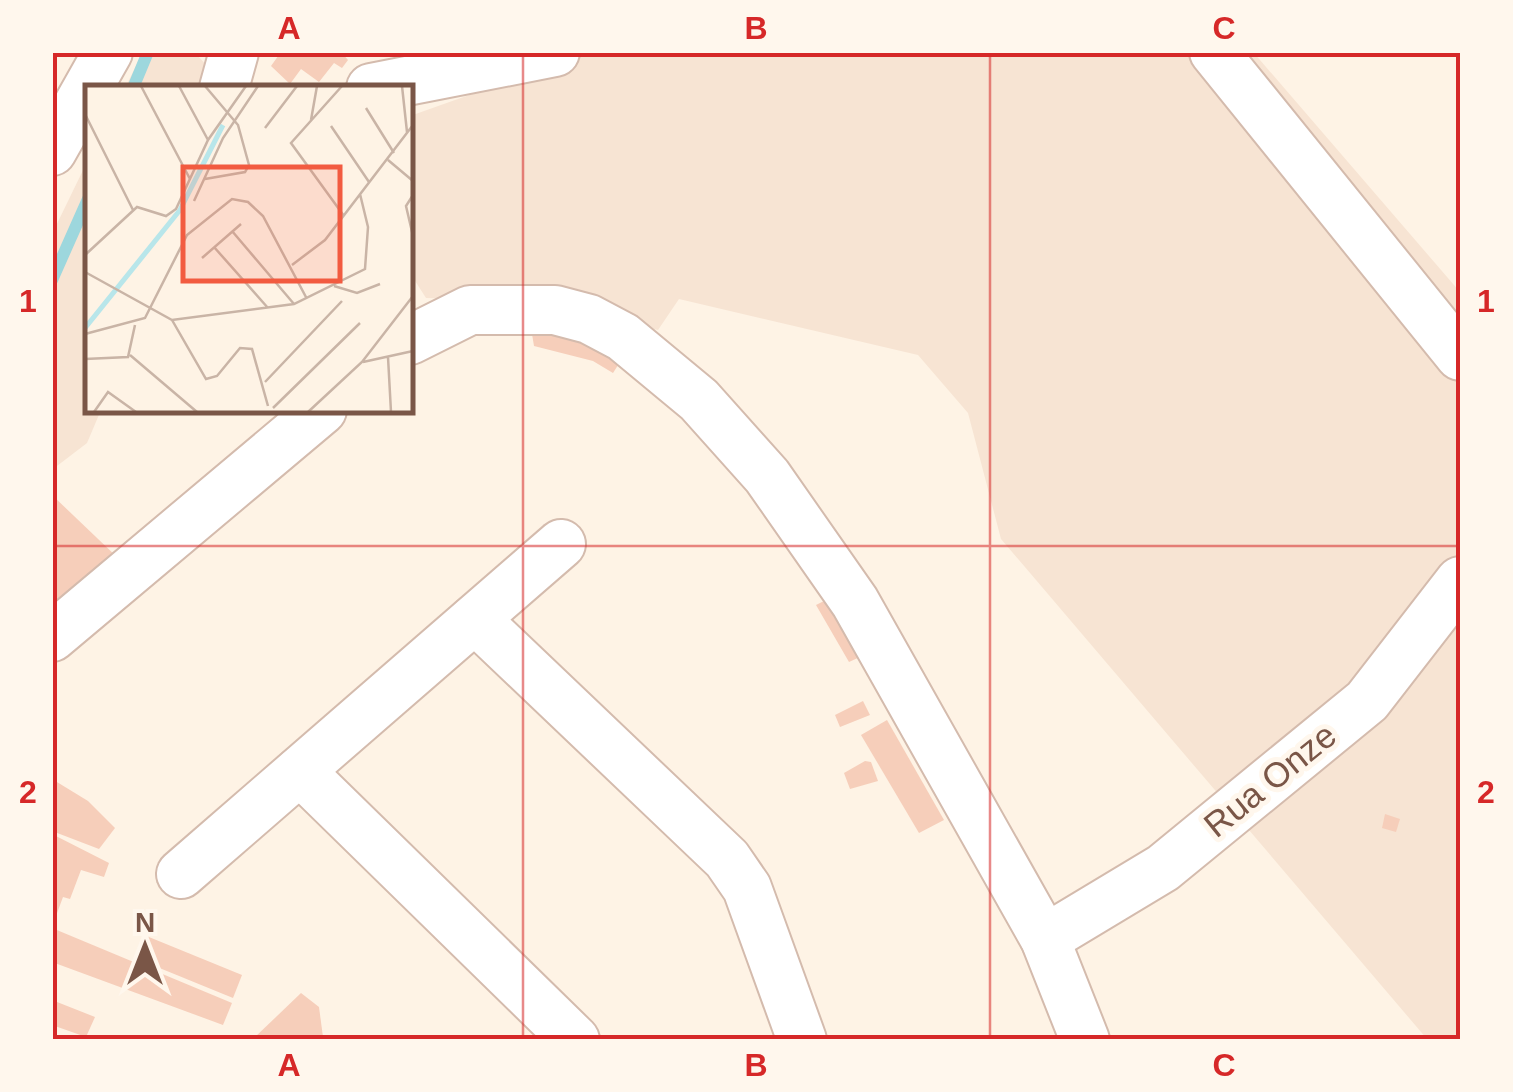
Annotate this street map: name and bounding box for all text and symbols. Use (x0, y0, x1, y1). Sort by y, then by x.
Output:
text: A (277, 10, 301, 46)
text: B (744, 10, 768, 46)
text: C (1212, 10, 1236, 46)
inset map (85, 85, 412, 412)
text: 1 (19, 283, 37, 319)
text: 1 (1477, 283, 1495, 319)
street label: Rua Onze (1196, 715, 1343, 844)
text: 2 (19, 774, 37, 810)
text: 2 (1477, 774, 1495, 810)
north arrow (95, 897, 195, 997)
text: N (135, 907, 155, 938)
text: A (277, 1047, 301, 1083)
text: B (744, 1047, 768, 1083)
text: C (1212, 1047, 1236, 1083)

